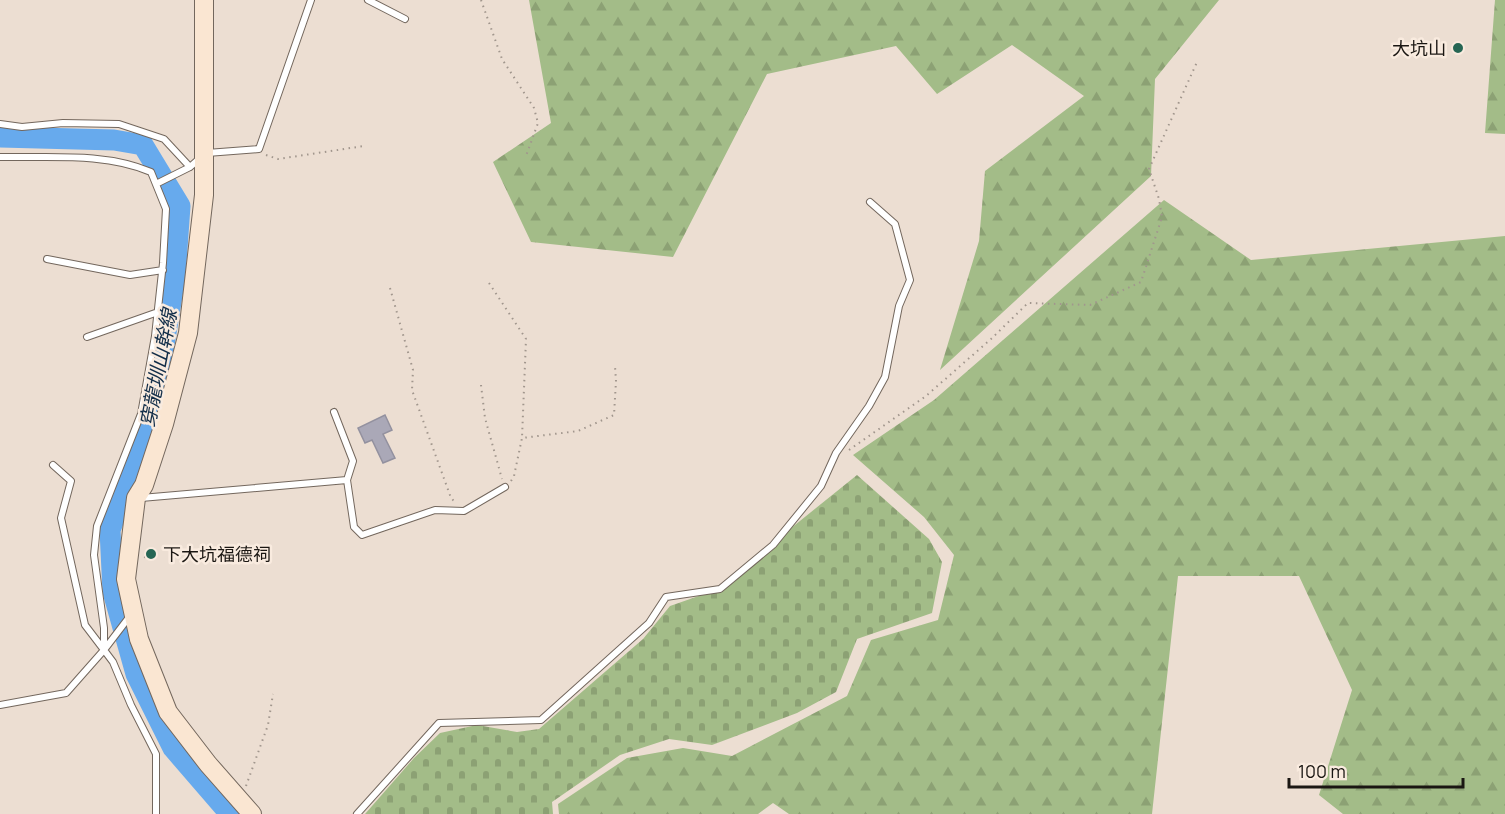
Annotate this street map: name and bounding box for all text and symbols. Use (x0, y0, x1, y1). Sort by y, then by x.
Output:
place label: 大坑山 (1392, 36, 1446, 60)
marker: 大坑山 (1451, 41, 1465, 55)
water label: 穿龍圳山幹線 (133, 305, 183, 429)
place label: 下大坑福德祠 (163, 542, 271, 566)
marker: 下大坑福德祠 (144, 547, 158, 561)
scale bar (1289, 751, 1463, 789)
text: 100 m (1298, 759, 1346, 783)

